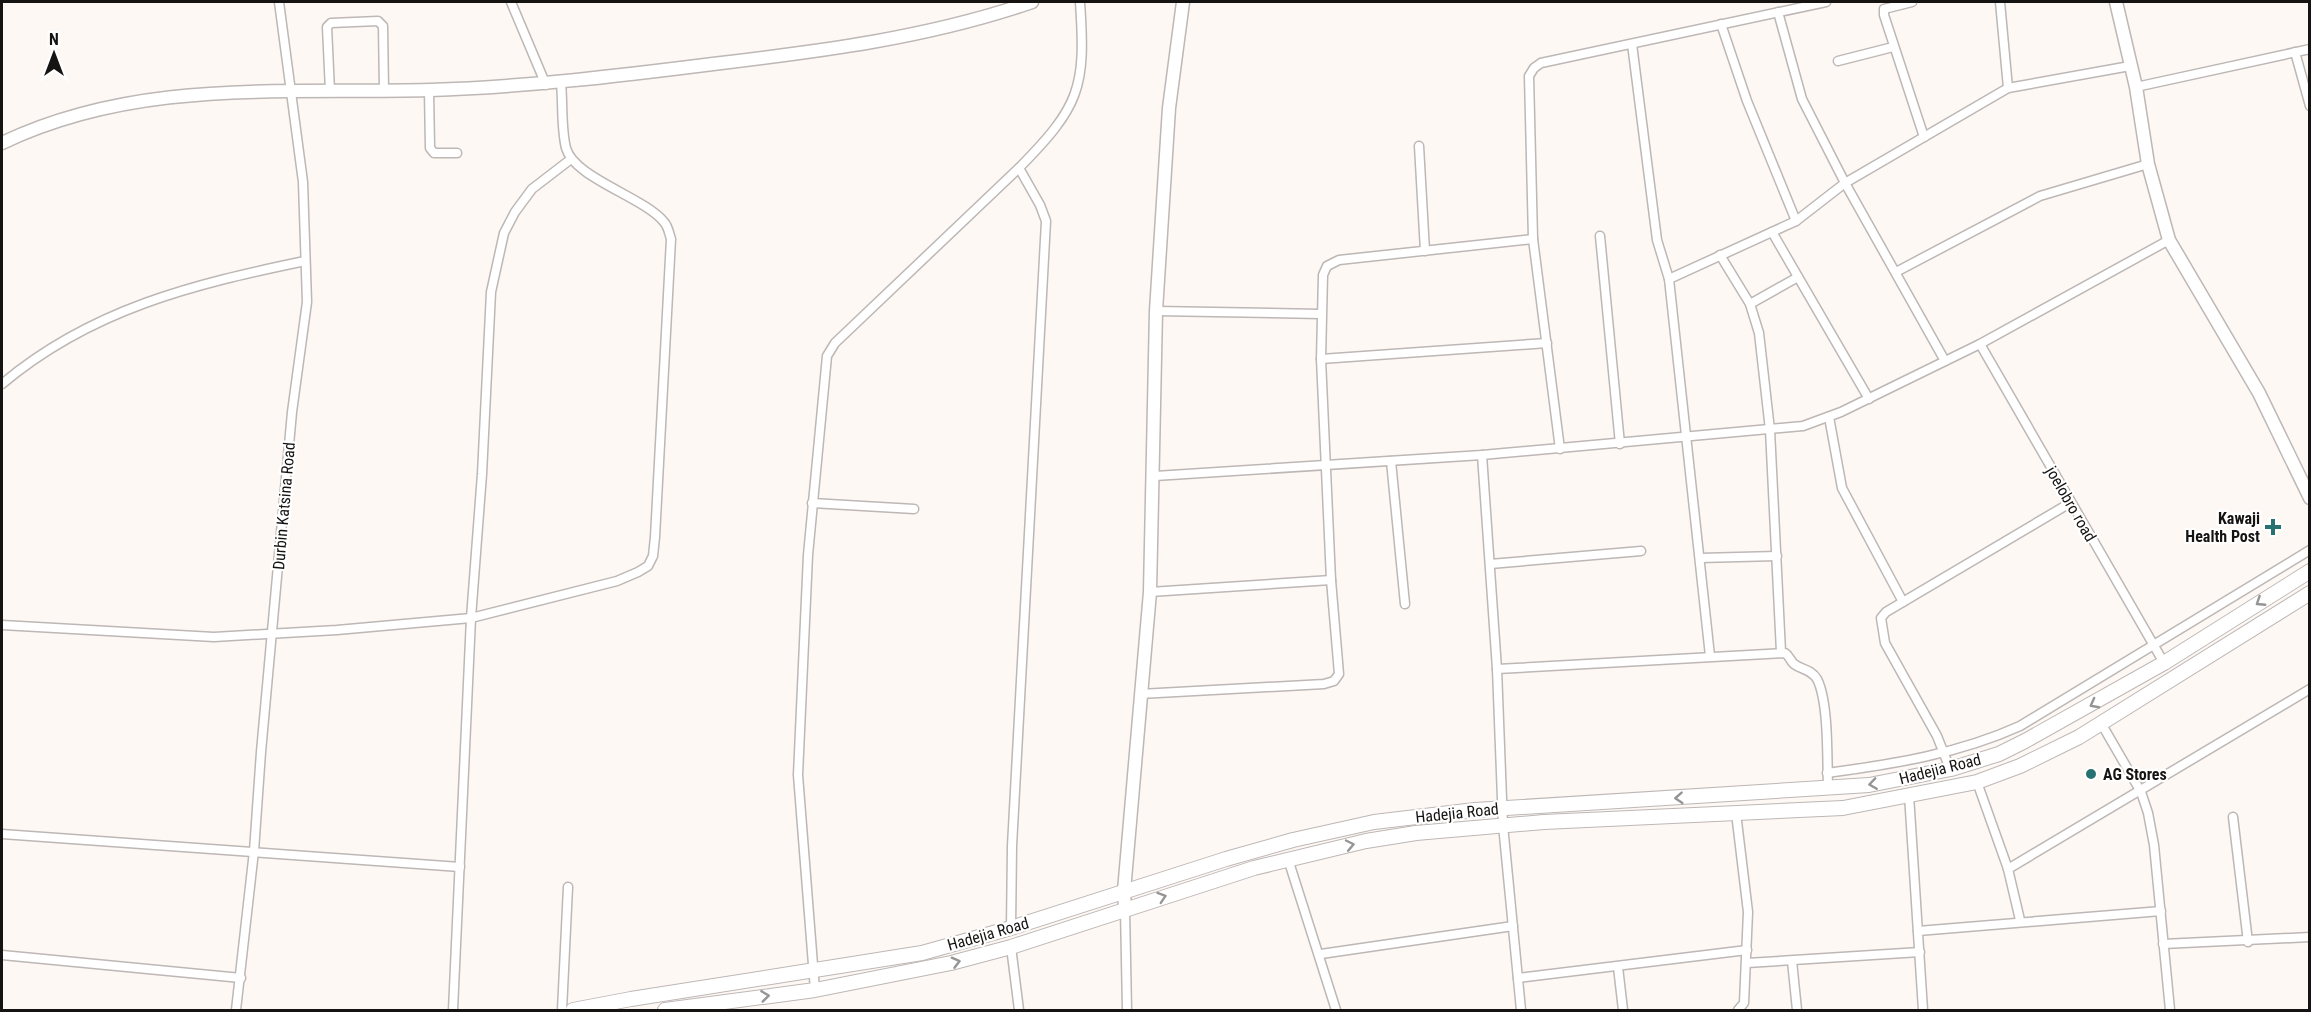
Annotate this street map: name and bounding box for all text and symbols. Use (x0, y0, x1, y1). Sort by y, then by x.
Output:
north arrow (24, 24, 84, 84)
text: N (49, 30, 59, 49)
street label: Durbin Katsina Road (269, 441, 299, 571)
street label: joelobro road (2041, 462, 2100, 545)
place label: Kawaji Health Post (2185, 509, 2260, 546)
marker: Kawaji Health Post (2264, 518, 2282, 536)
one-way arrow (2256, 594, 2266, 606)
one-way arrow (2090, 697, 2100, 708)
street label: Hadejia Road (1897, 750, 1983, 788)
place label: AG Stores (2103, 765, 2167, 784)
marker: AG Stores (2084, 767, 2098, 781)
one-way arrow (1868, 778, 1878, 790)
one-way arrow (1674, 791, 1683, 804)
street label: Hadejia Road (1414, 799, 1500, 827)
one-way arrow (1345, 839, 1355, 852)
one-way arrow (1156, 892, 1167, 905)
street label: Hadejia Road (945, 913, 1031, 955)
one-way arrow (951, 956, 961, 969)
one-way arrow (760, 990, 769, 1003)

